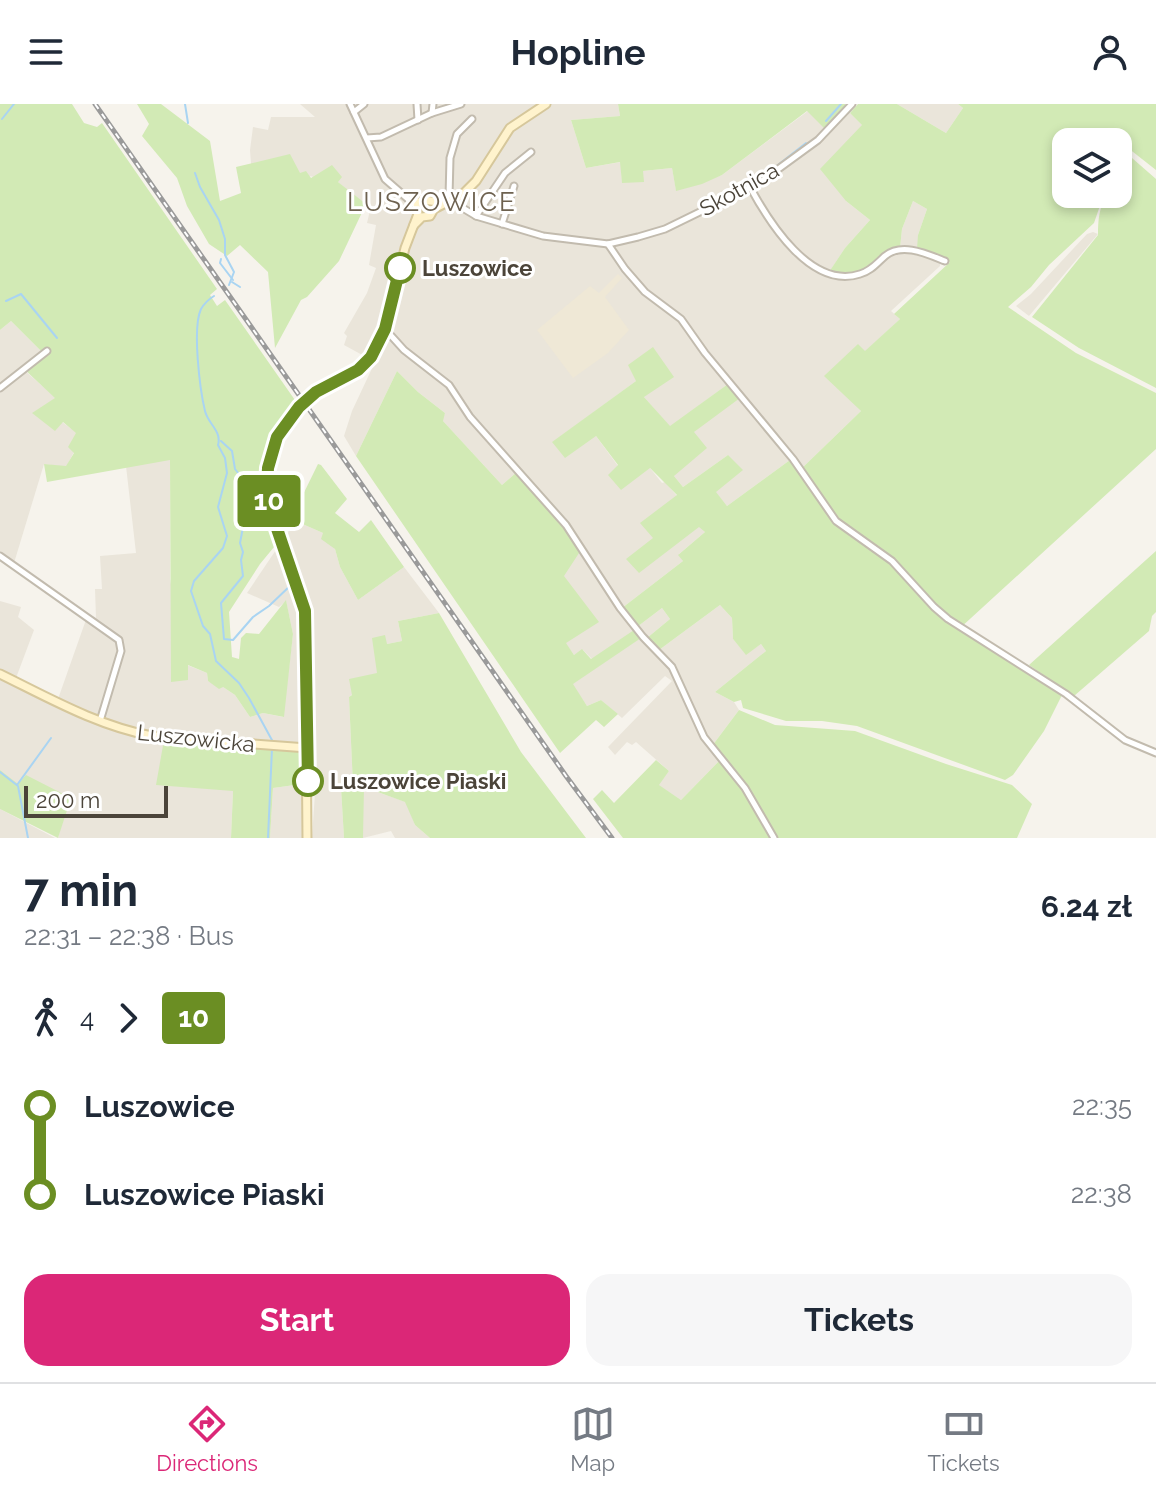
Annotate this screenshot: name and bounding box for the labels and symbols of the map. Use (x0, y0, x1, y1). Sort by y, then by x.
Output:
street label: Skotnica (695, 157, 783, 221)
district label: LUSZOWICE (347, 187, 517, 217)
marker: Luszowice (385, 253, 415, 283)
place label: Luszowice (422, 255, 532, 281)
line badge: 10 (233, 475, 305, 527)
street label: Luszowicka (136, 719, 256, 757)
marker: Luszowice Piaski (293, 766, 323, 796)
place label: Luszowice Piaski (330, 768, 506, 794)
scale bar (24, 782, 168, 818)

